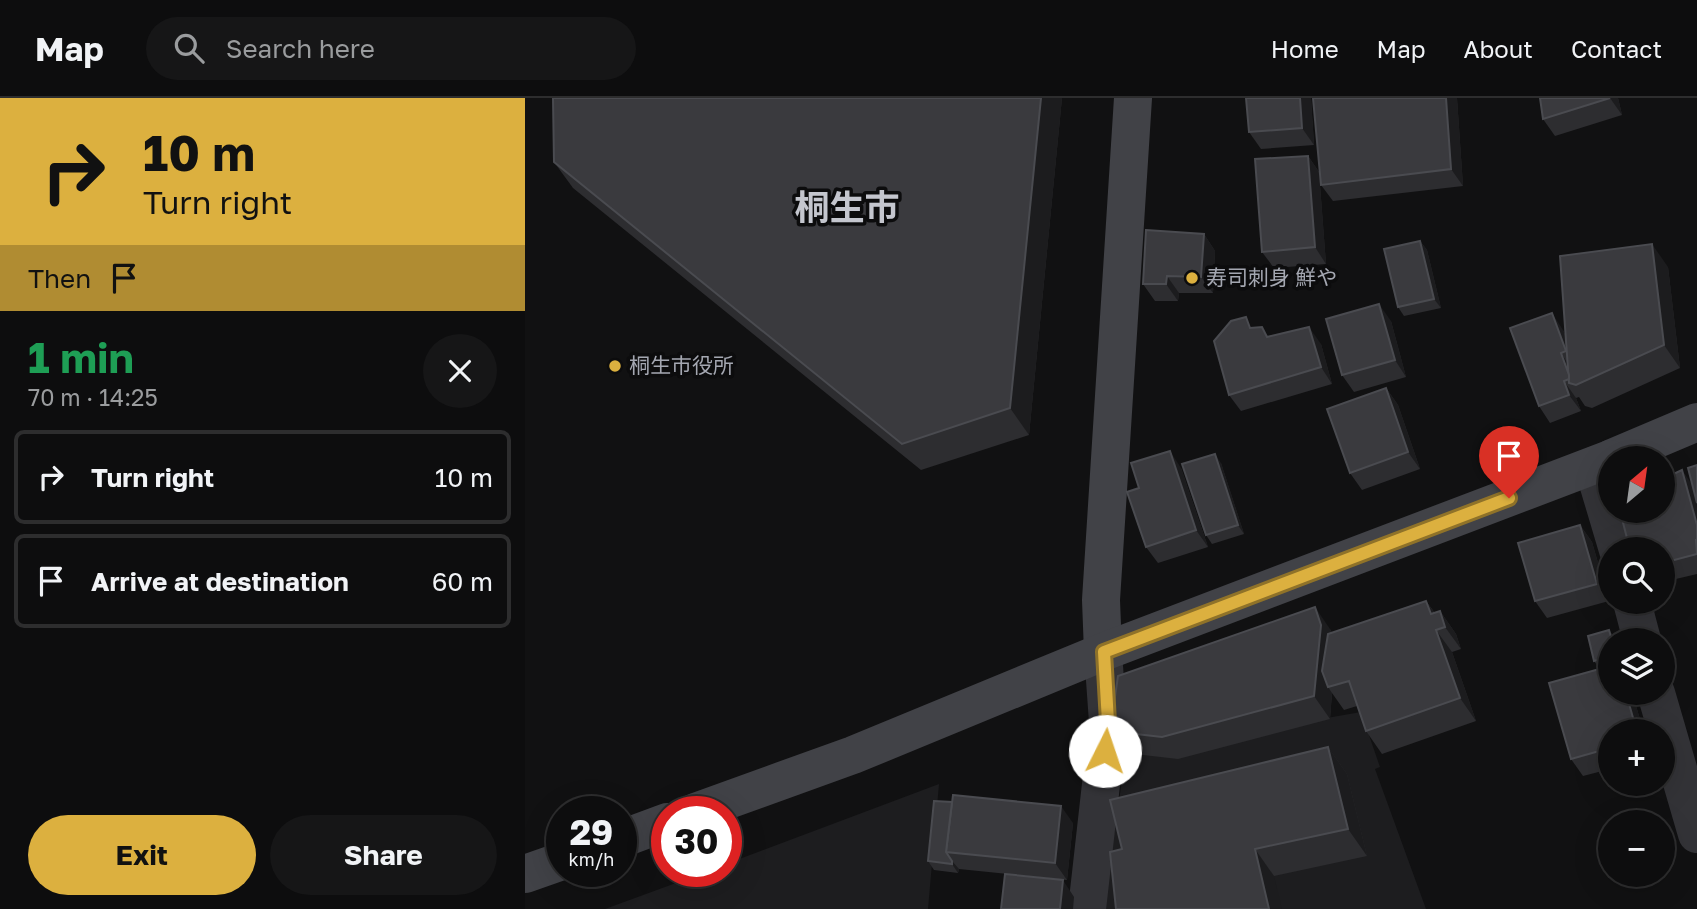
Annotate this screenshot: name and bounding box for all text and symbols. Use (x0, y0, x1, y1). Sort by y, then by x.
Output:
search box (146, 17, 636, 80)
text: Map (35, 29, 104, 68)
icon: search (170, 29, 208, 67)
text: Search here (226, 33, 375, 64)
text: Home (1271, 34, 1339, 63)
text: Map (1377, 34, 1426, 63)
text: About (1464, 34, 1533, 63)
text: Contact (1571, 34, 1662, 63)
text: 10 m (143, 123, 255, 182)
icon: right (28, 126, 119, 217)
text: Turn right (143, 183, 292, 221)
district label: 桐生市 (794, 186, 900, 228)
icon: arrive (105, 259, 143, 297)
text: Then (28, 263, 91, 294)
place label: 寿司刺身 鮮や (1206, 264, 1337, 290)
marker: 寿司刺身 鮮や (1184, 270, 1200, 286)
text: 1 min (28, 332, 134, 382)
button: close (423, 334, 497, 408)
place label: 桐生市役所 (629, 352, 734, 378)
marker: 桐生市役所 (607, 358, 623, 374)
text: 70 m · 14:25 (28, 383, 158, 411)
pin (1479, 426, 1539, 498)
icon: arrive (1490, 437, 1528, 475)
north arrow (1598, 446, 1675, 523)
map controls (1598, 446, 1675, 887)
icon: right (32, 458, 70, 496)
text: Turn right (91, 462, 214, 493)
text: 10 m (435, 462, 493, 493)
button: search (1598, 537, 1675, 614)
icon: arrive (32, 562, 70, 600)
text: Arrive at destination (91, 566, 349, 597)
text: 60 m (432, 566, 493, 597)
button: layers (1598, 628, 1675, 705)
position arrow (1068, 714, 1142, 788)
button: + (1598, 719, 1675, 796)
speed limit sign: 30 (651, 796, 742, 887)
button: − (1598, 810, 1675, 887)
text: 29 (570, 811, 613, 853)
button: Exit (28, 815, 256, 895)
button: Share (270, 815, 497, 895)
text: km/h (569, 848, 614, 870)

